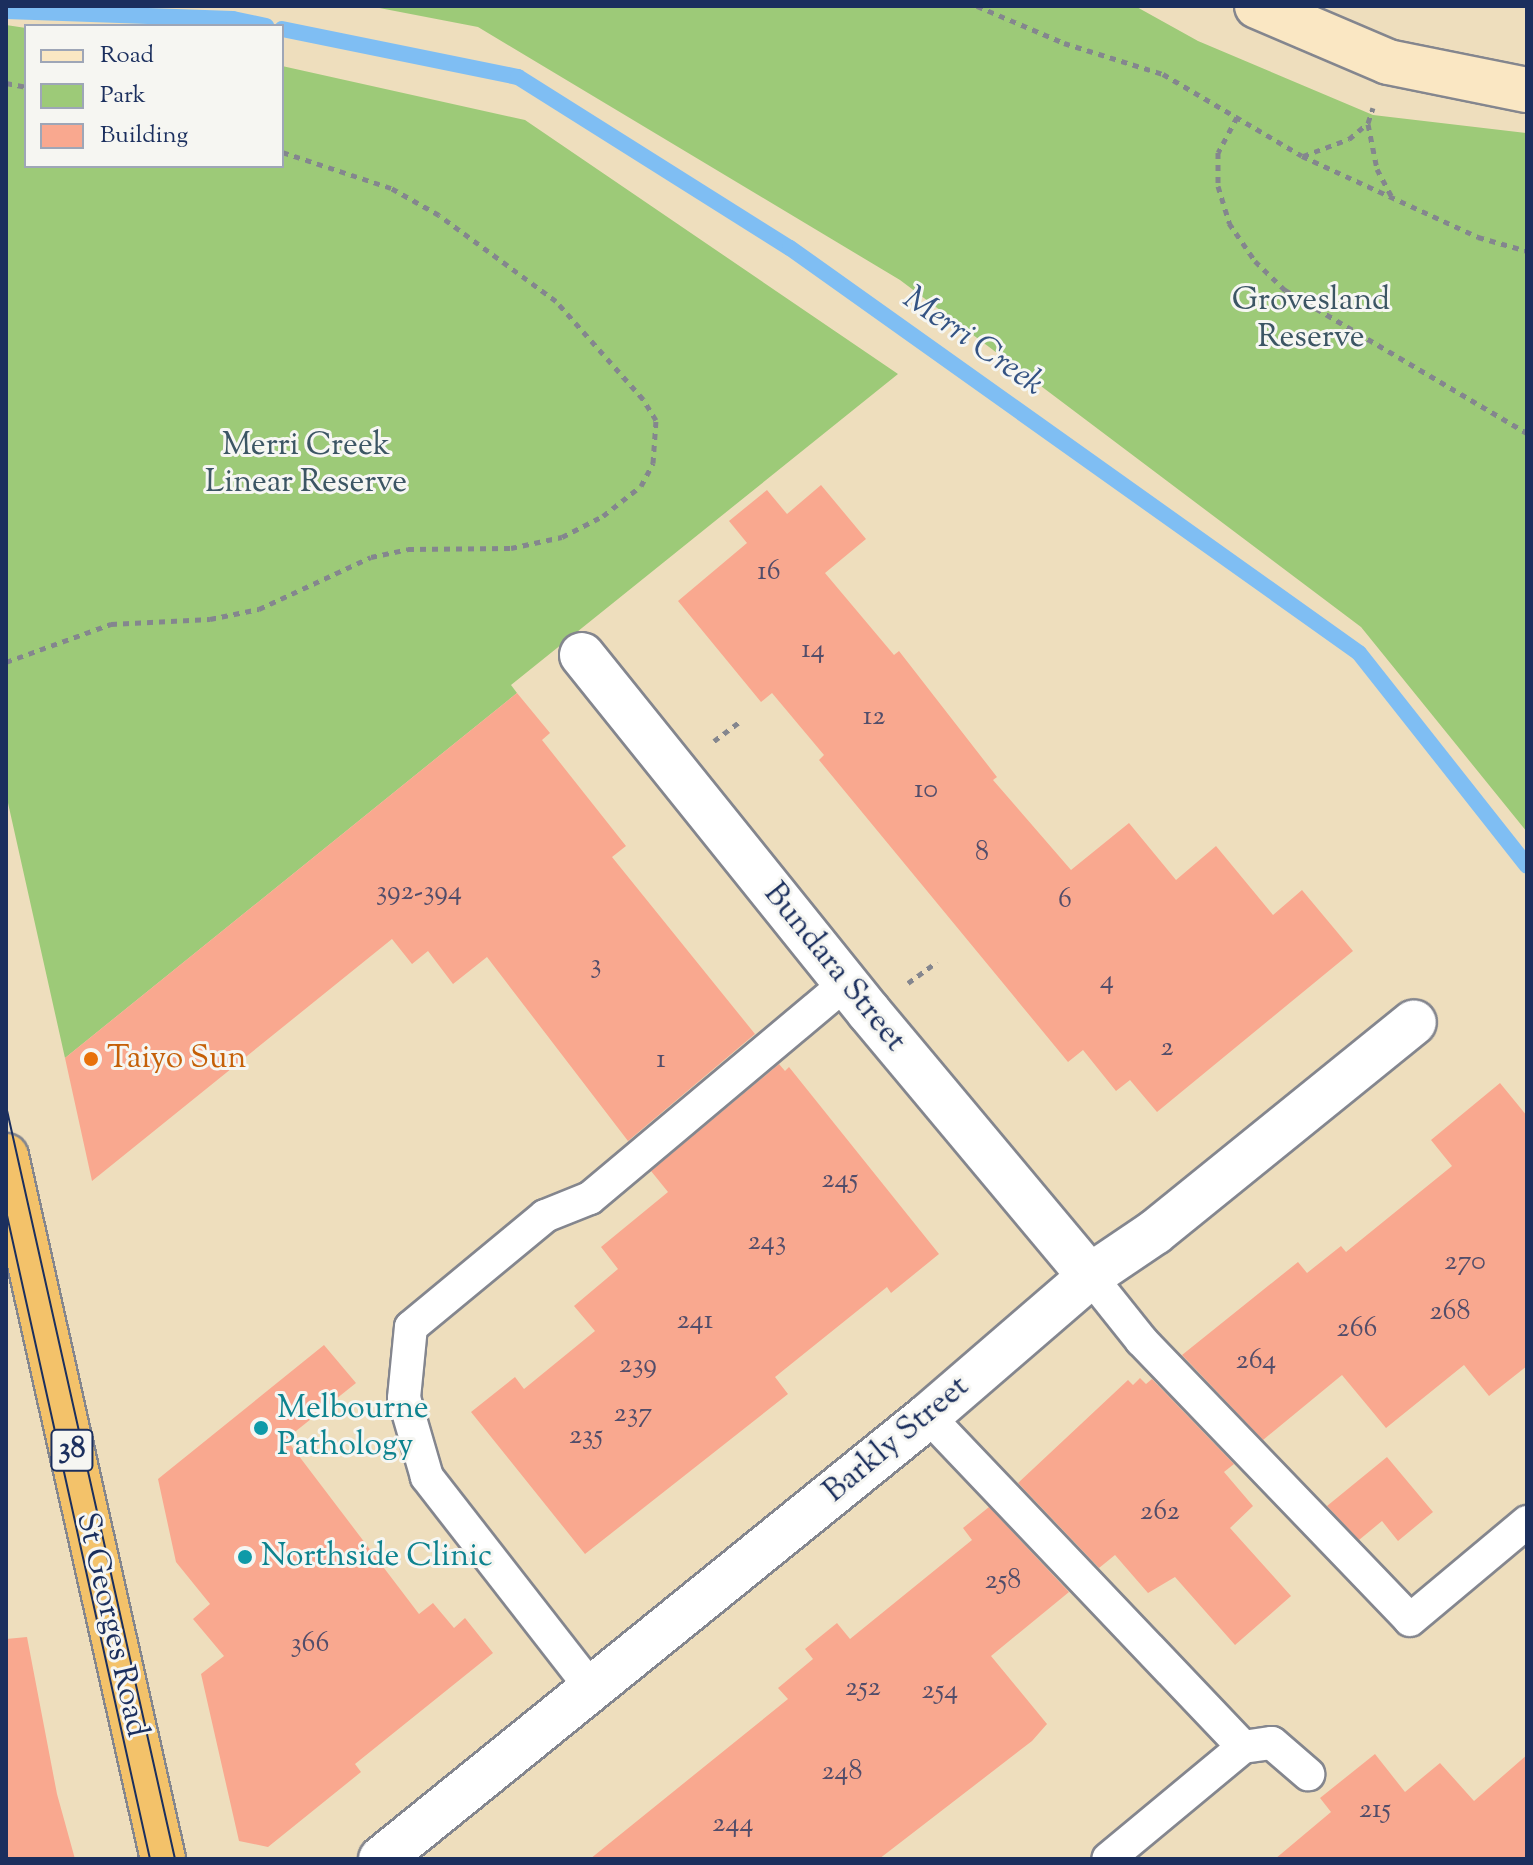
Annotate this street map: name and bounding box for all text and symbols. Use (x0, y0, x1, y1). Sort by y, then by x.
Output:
legend (24, 24, 284, 168)
text: Road (100, 39, 154, 73)
text: Park (100, 79, 146, 113)
text: Building (100, 119, 188, 153)
water label: Merri Creek (895, 279, 1051, 405)
park label: Grovesland Reserve (1232, 283, 1390, 358)
park label: Merri Creek Linear Reserve (205, 428, 407, 503)
house number: 16 (757, 555, 781, 589)
house number: 14 (801, 633, 825, 667)
house number: 12 (863, 700, 885, 734)
house number: 10 (914, 773, 938, 807)
house number: 8 (975, 836, 989, 870)
house number: 392-394 (376, 875, 462, 909)
street label: Bundara Street (754, 876, 914, 1060)
house number: 6 (1058, 883, 1072, 917)
house number: 3 (590, 948, 602, 982)
house number: 4 (1100, 964, 1114, 998)
house number: 2 (1160, 1031, 1174, 1065)
place label: Taiyo Sun (107, 1040, 246, 1078)
house number: 1 (656, 1043, 666, 1077)
marker: Taiyo Sun (82, 1050, 100, 1068)
house number: 245 (822, 1163, 858, 1197)
house number: 243 (748, 1225, 786, 1259)
house number: 270 (1444, 1245, 1486, 1279)
house number: 268 (1429, 1295, 1471, 1329)
house number: 241 (677, 1304, 713, 1338)
house number: 266 (1337, 1312, 1377, 1346)
house number: 264 (1236, 1344, 1276, 1378)
house number: 239 (619, 1348, 657, 1382)
street label: Barkly Street (817, 1368, 977, 1512)
place label: Melbourne Pathology (277, 1391, 429, 1466)
house number: 237 (614, 1397, 652, 1431)
marker: Melbourne Pathology (252, 1419, 270, 1437)
house number: 235 (569, 1419, 603, 1453)
road number: 38 (50, 1424, 94, 1476)
house number: 262 (1140, 1495, 1180, 1529)
street label: St Georges Road (67, 1509, 155, 1741)
place label: Northside Clinic (261, 1538, 492, 1576)
marker: Northside Clinic (236, 1548, 254, 1566)
house number: 258 (985, 1564, 1021, 1598)
house number: 366 (291, 1627, 329, 1661)
house number: 252 (845, 1671, 881, 1705)
house number: 254 (922, 1674, 958, 1708)
house number: 248 (821, 1755, 863, 1789)
house number: 215 (1359, 1793, 1391, 1827)
house number: 244 (712, 1807, 754, 1841)

